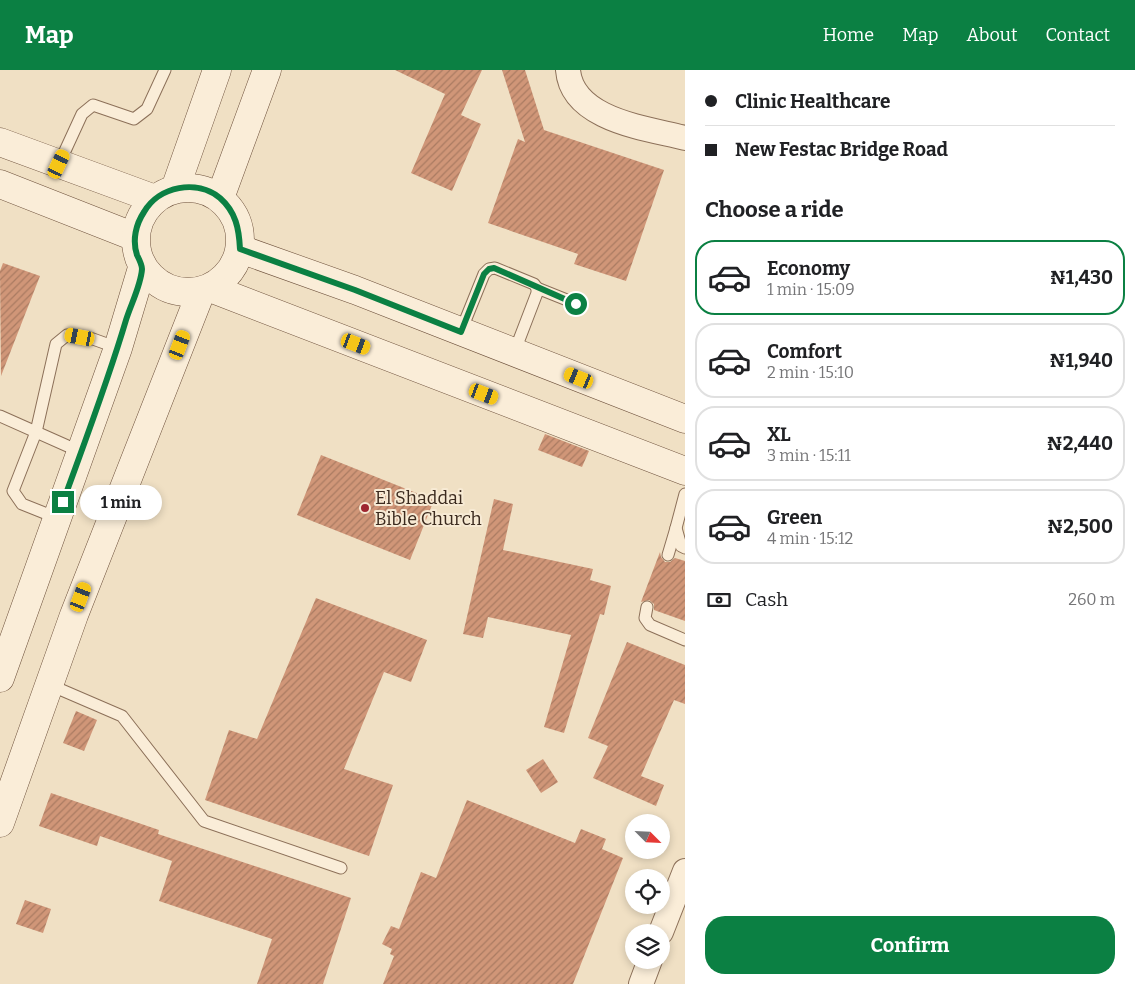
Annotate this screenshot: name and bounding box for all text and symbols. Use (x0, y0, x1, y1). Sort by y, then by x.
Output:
text: Map (25, 21, 74, 49)
text: Home (823, 24, 874, 46)
text: Map (902, 24, 938, 46)
text: About (966, 24, 1017, 46)
text: Contact (1045, 24, 1110, 46)
text: Clinic Healthcare (735, 90, 890, 113)
text: New Festac Bridge Road (735, 138, 948, 161)
car (45, 147, 72, 181)
text: Choose a ride (705, 196, 844, 223)
icon: car (707, 255, 752, 300)
text: Economy (767, 257, 850, 280)
text: ₦1,430 (1050, 266, 1113, 289)
text: 1 min · 15:09 (767, 280, 855, 299)
route start (565, 293, 587, 315)
car (63, 327, 96, 347)
car (167, 328, 192, 362)
car (339, 332, 372, 356)
icon: car (707, 338, 752, 383)
text: Comfort (767, 340, 842, 363)
text: ₦1,940 (1050, 349, 1113, 372)
text: 2 min · 15:10 (767, 363, 854, 382)
car (562, 365, 595, 391)
car (467, 382, 500, 406)
icon: car (707, 421, 752, 466)
text: XL (767, 423, 791, 446)
text: ₦2,440 (1047, 432, 1113, 455)
text: 3 min · 15:11 (767, 446, 851, 465)
callout: 1 min (80, 484, 163, 520)
place label: El Shaddai Bible Church (375, 487, 482, 530)
route end (52, 491, 74, 513)
text: 1 min (101, 493, 141, 512)
marker: El Shaddai Bible Church (359, 502, 371, 514)
icon: car (707, 504, 752, 549)
text: Green (767, 506, 822, 529)
text: ₦2,500 (1047, 515, 1113, 538)
text: 4 min · 15:12 (767, 529, 853, 548)
car (68, 580, 93, 614)
icon: cash (705, 586, 733, 614)
text: Cash (745, 588, 788, 611)
text: 260 m (1068, 590, 1115, 609)
north arrow (625, 814, 670, 859)
map controls (625, 814, 670, 969)
button: locate (625, 869, 670, 914)
button: Confirm (705, 916, 1115, 974)
button: layers (625, 924, 670, 969)

